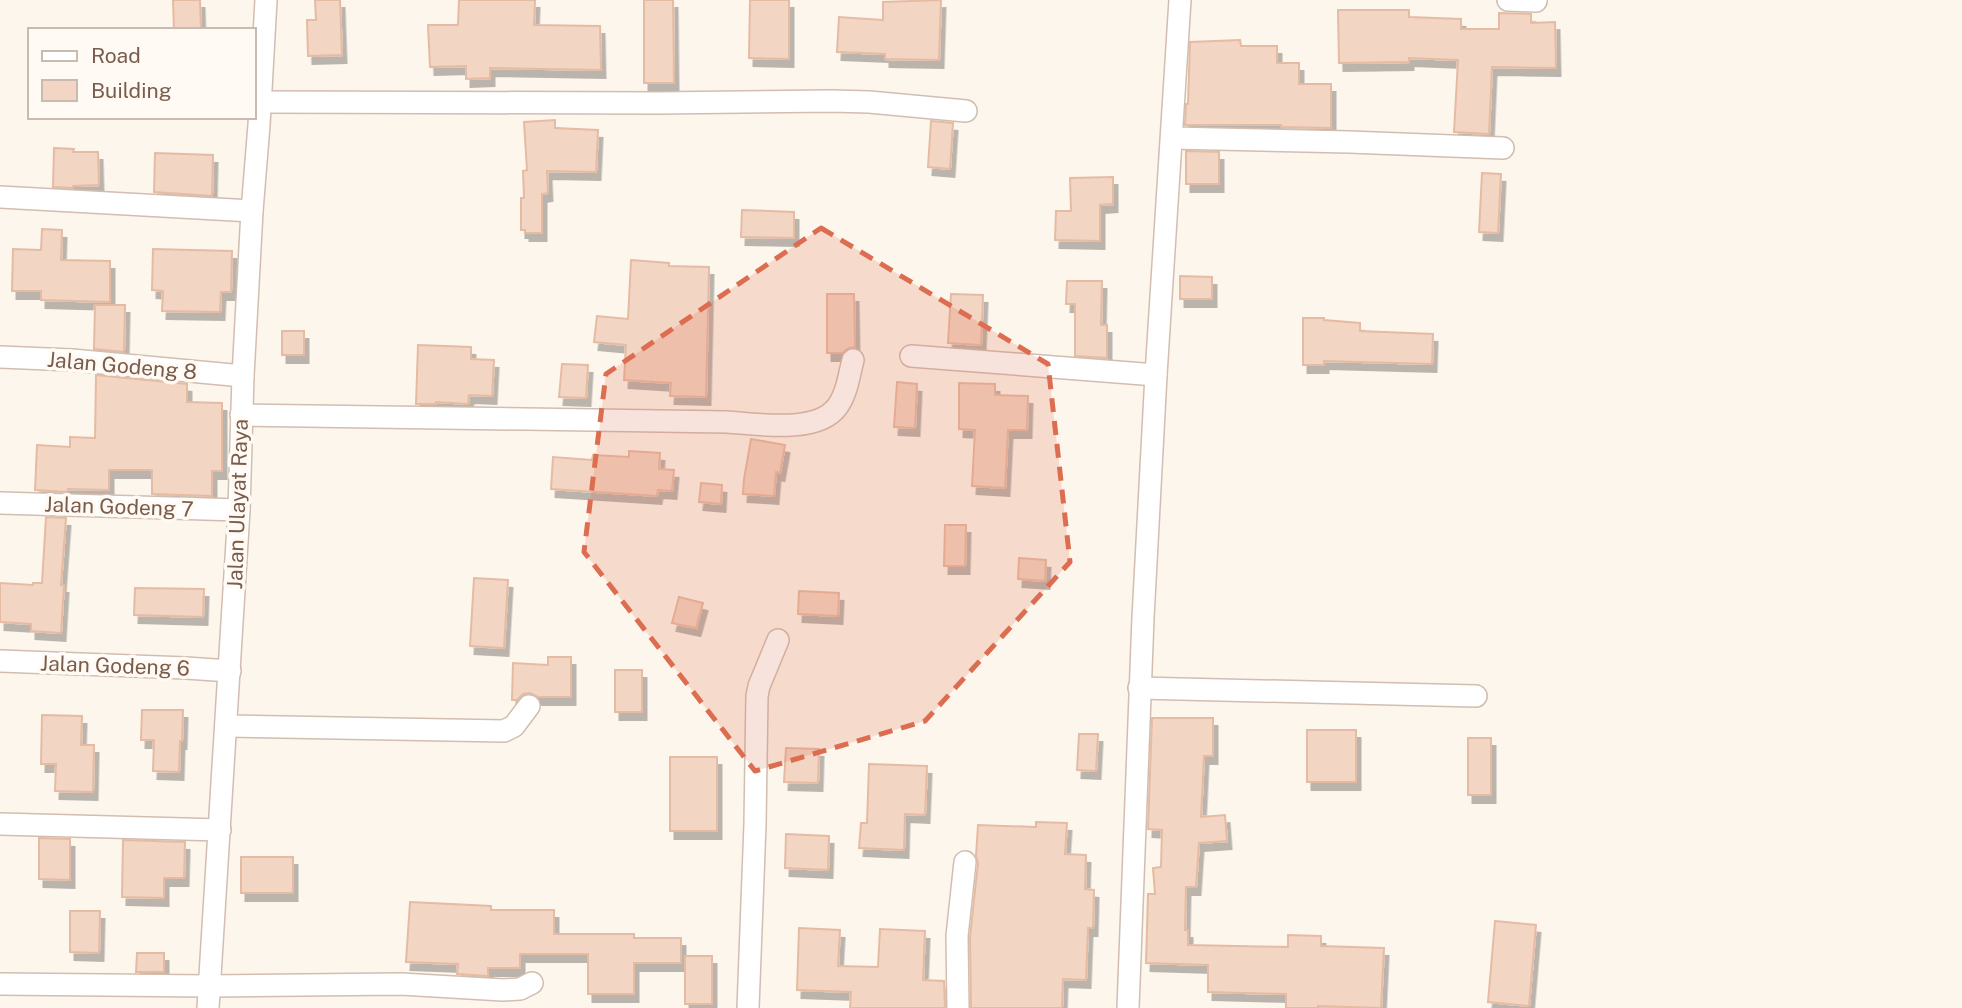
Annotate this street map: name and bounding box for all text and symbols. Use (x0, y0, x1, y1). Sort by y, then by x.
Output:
legend (28, 28, 256, 119)
text: Road (91, 43, 141, 68)
text: Building (91, 78, 172, 103)
street label: Jalan Godeng 8 (46, 346, 198, 385)
street label: Jalan Ulayat Raya (222, 418, 253, 590)
street label: Jalan Godeng 7 (44, 491, 194, 522)
street label: Jalan Godeng 6 (40, 650, 190, 681)

